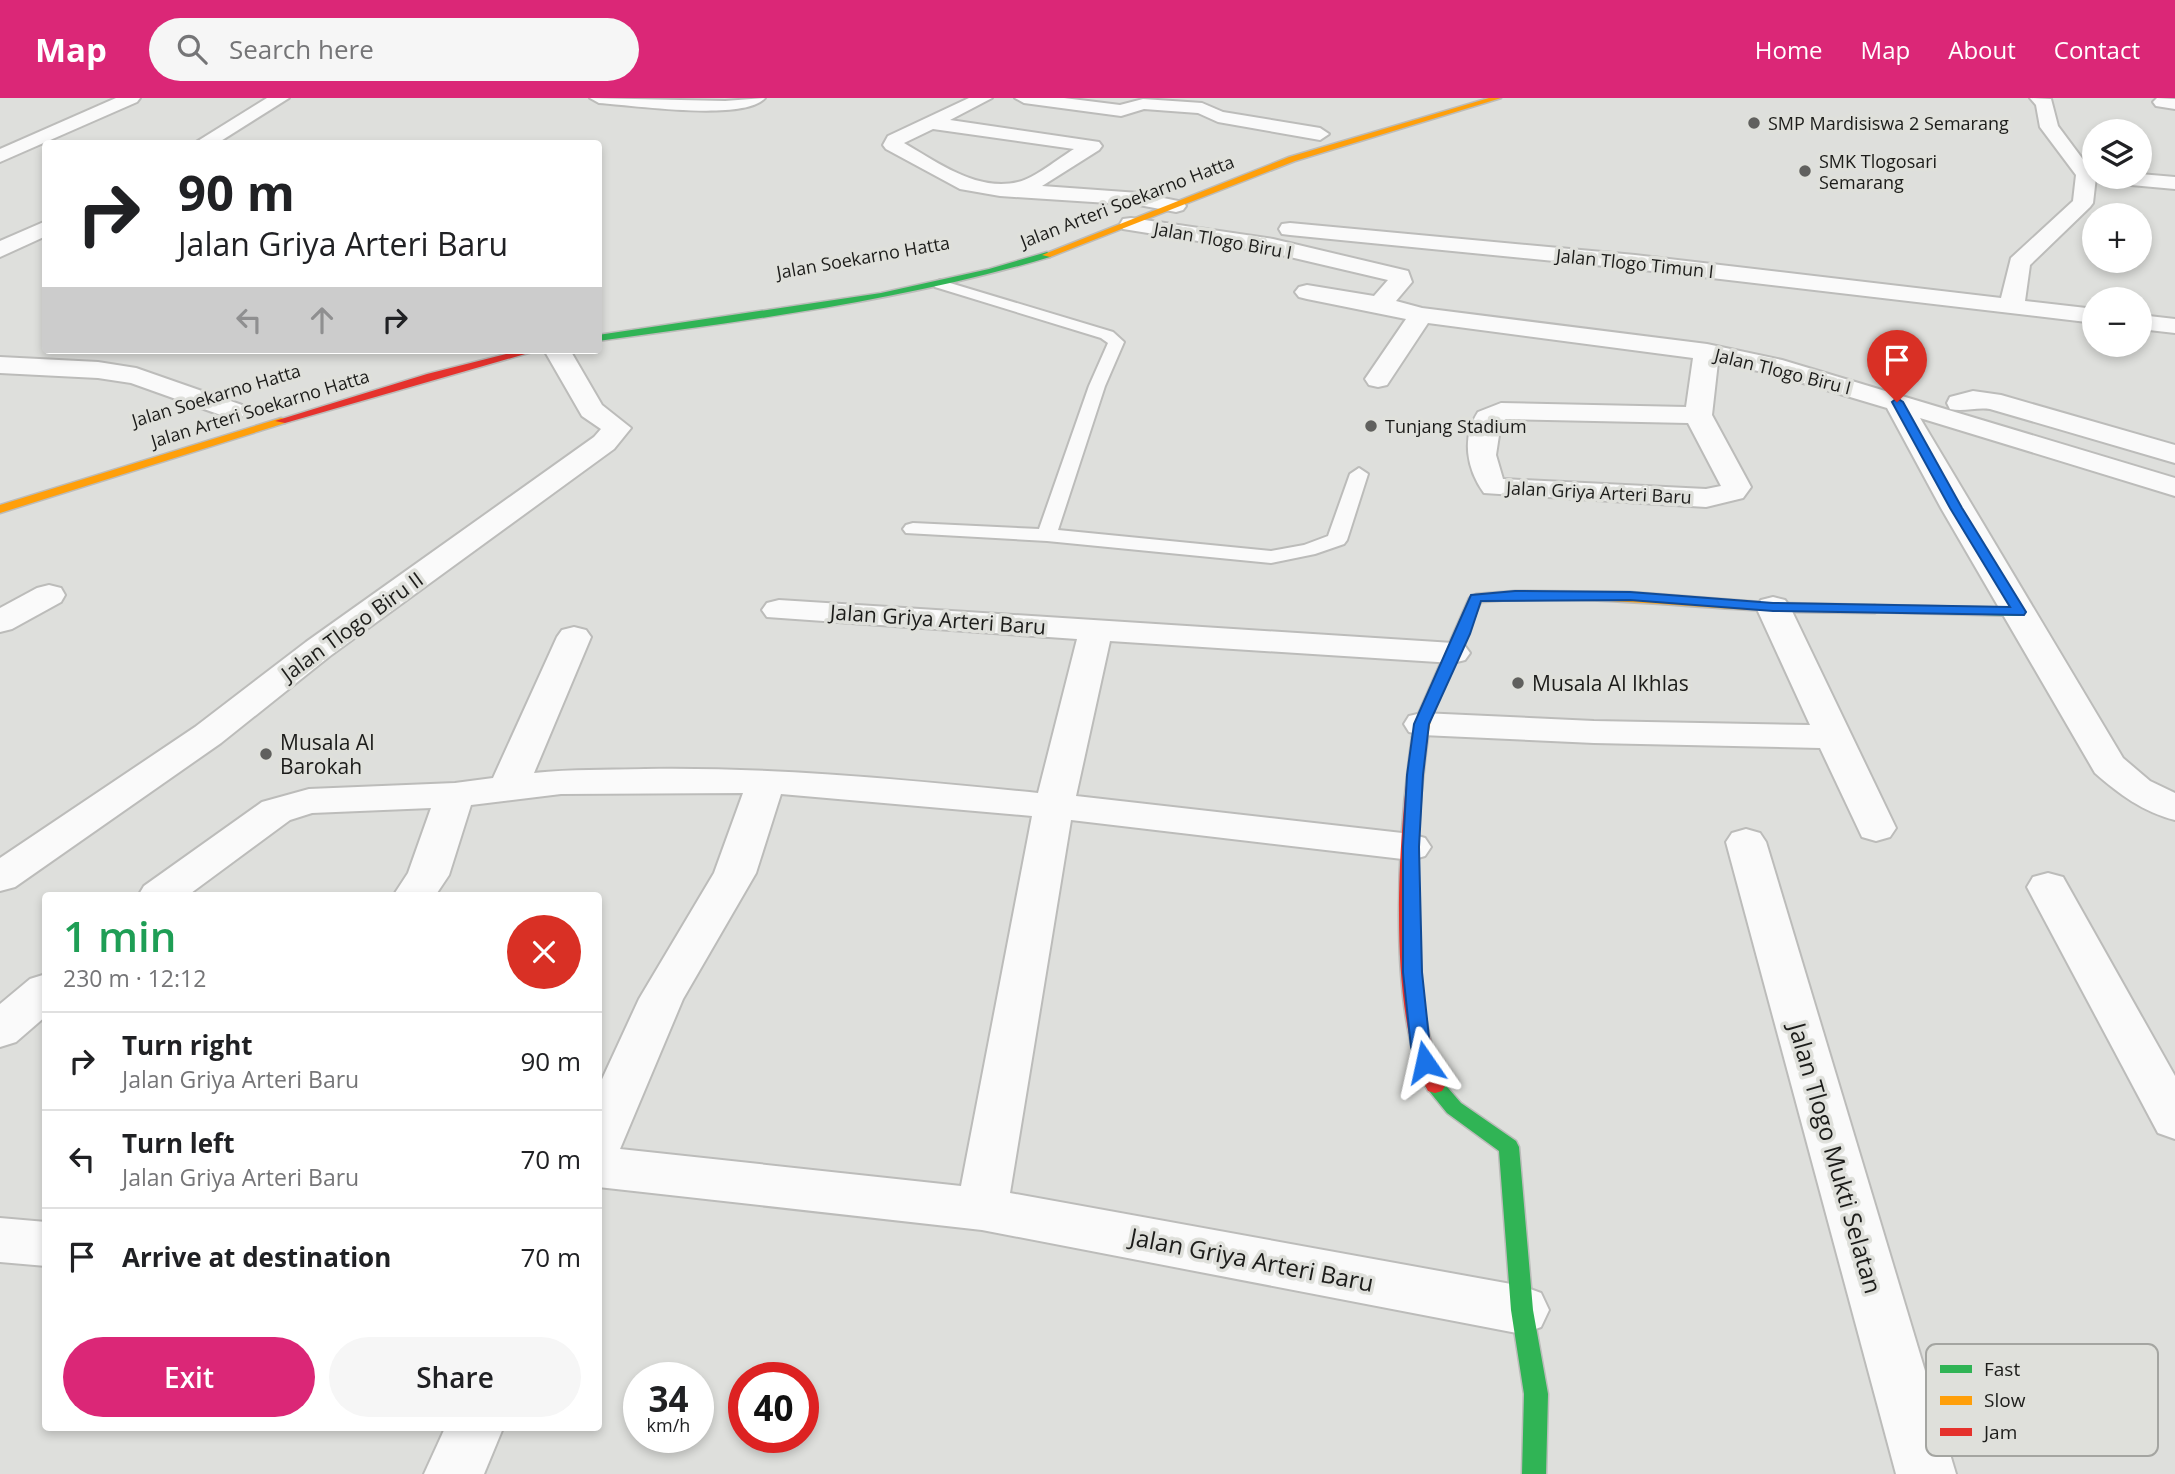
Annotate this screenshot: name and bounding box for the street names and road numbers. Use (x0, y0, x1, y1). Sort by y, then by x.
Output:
street label: Jalan Arteri Soekarno Hatta (1015, 149, 1237, 254)
street label: Jalan Tlogo Biru I (1150, 216, 1294, 264)
street label: Jalan Soekarno Hatta (773, 230, 951, 284)
street label: Jalan Tlogo Timun I (1553, 243, 1715, 283)
street label: Jalan Tlogo Biru I (1710, 342, 1854, 400)
street label: Jalan Soekarno Hatta (127, 358, 303, 433)
street label: Jalan Arteri Soekarno Hatta (146, 363, 372, 453)
street label: Jalan Griya Arteri Baru (1504, 475, 1692, 509)
street label: Jalan Tlogo Biru II (274, 565, 429, 688)
street label: Jalan Griya Arteri Baru (827, 597, 1047, 641)
street label: Jalan Tlogo Mukti Selatan (1781, 1017, 1890, 1297)
street label: Jalan Griya Arteri Baru (1125, 1219, 1377, 1299)

